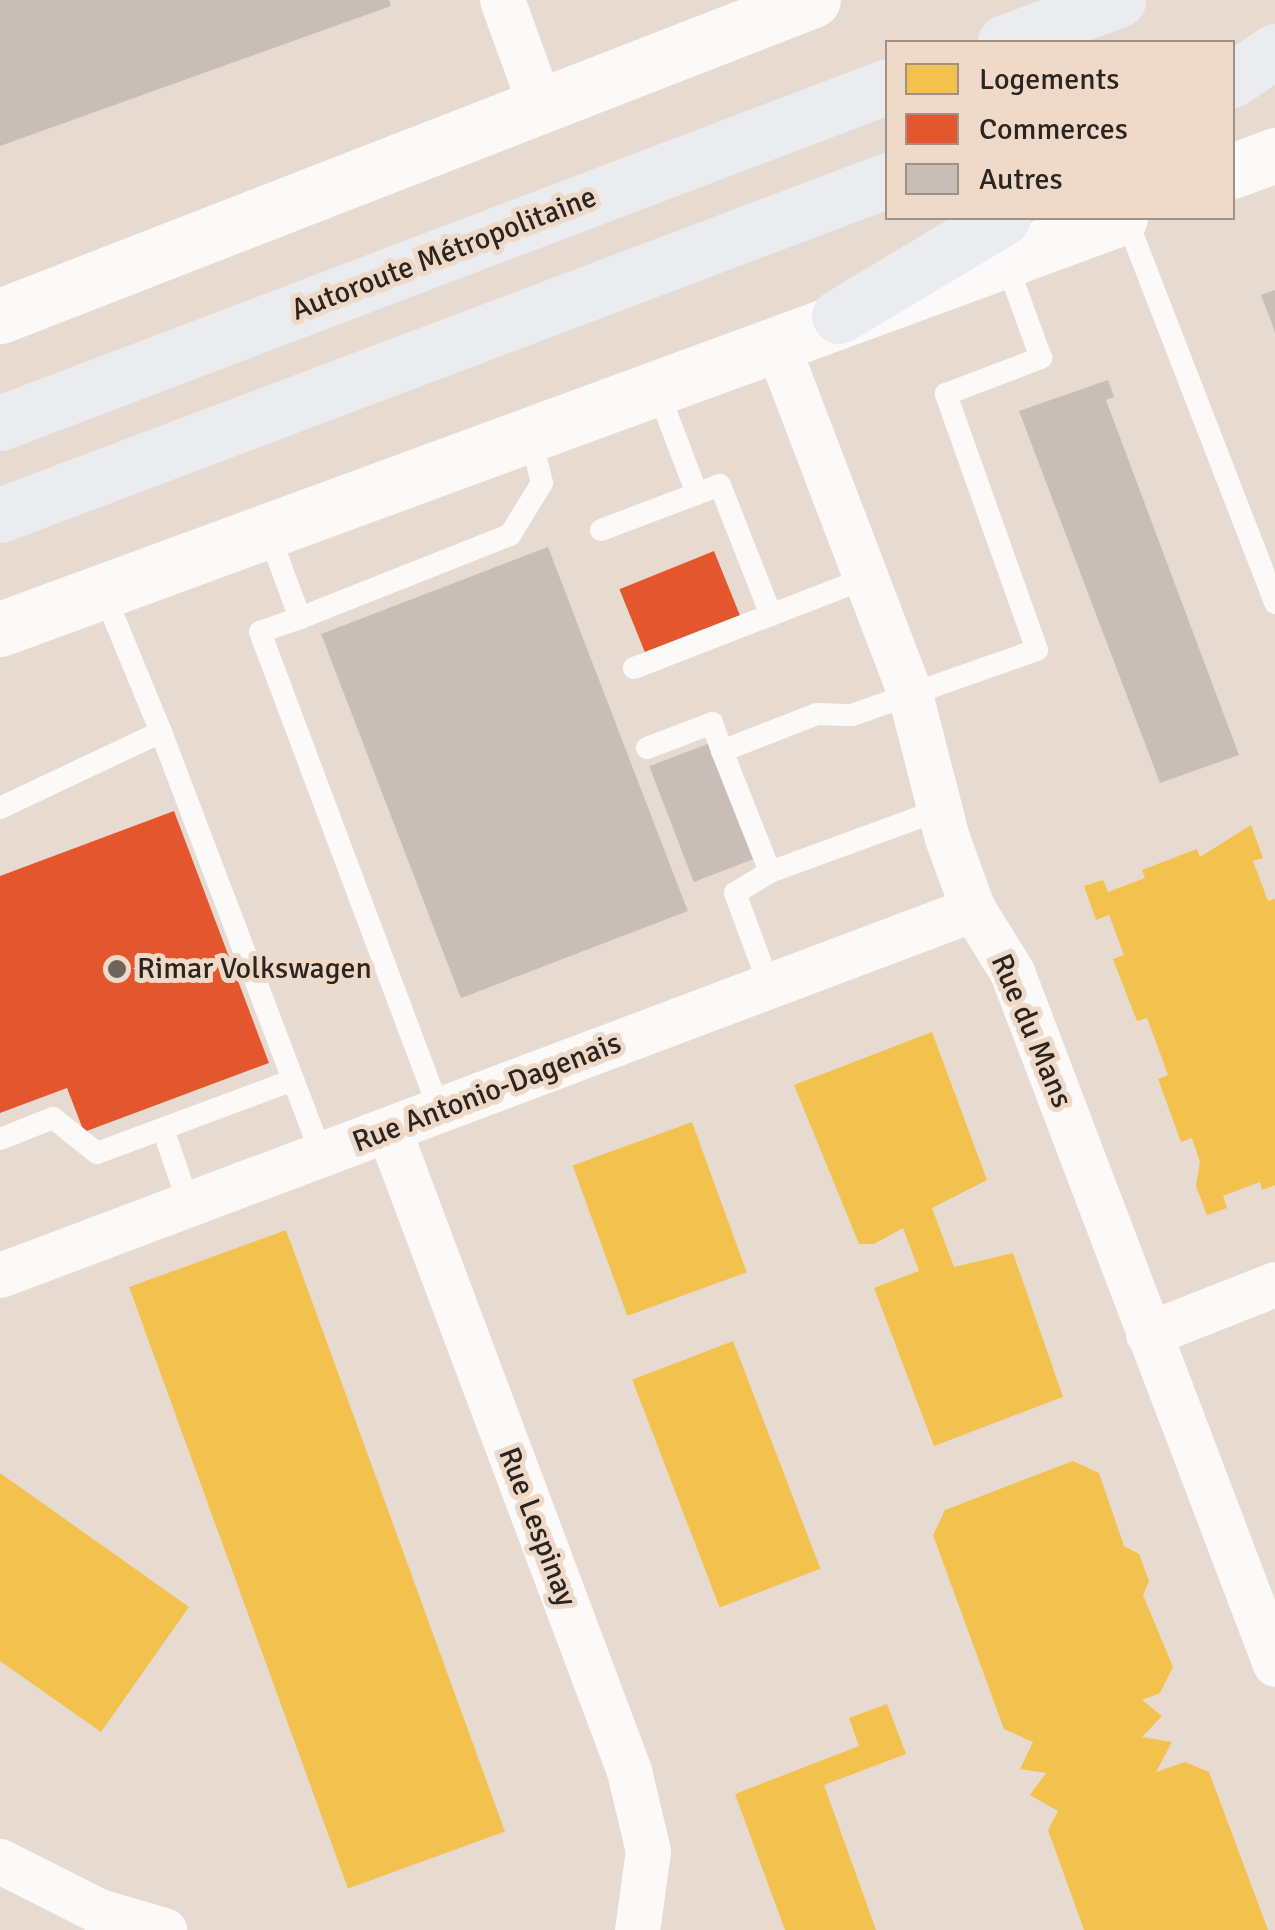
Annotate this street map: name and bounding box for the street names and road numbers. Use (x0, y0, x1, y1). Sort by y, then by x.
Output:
street label: Autoroute Métropolitaine (286, 179, 602, 329)
street label: Rue du Mans (983, 949, 1079, 1113)
street label: Rue Antonio-Dagenais (348, 1025, 626, 1161)
street label: Rue Lespinay (490, 1442, 584, 1612)

